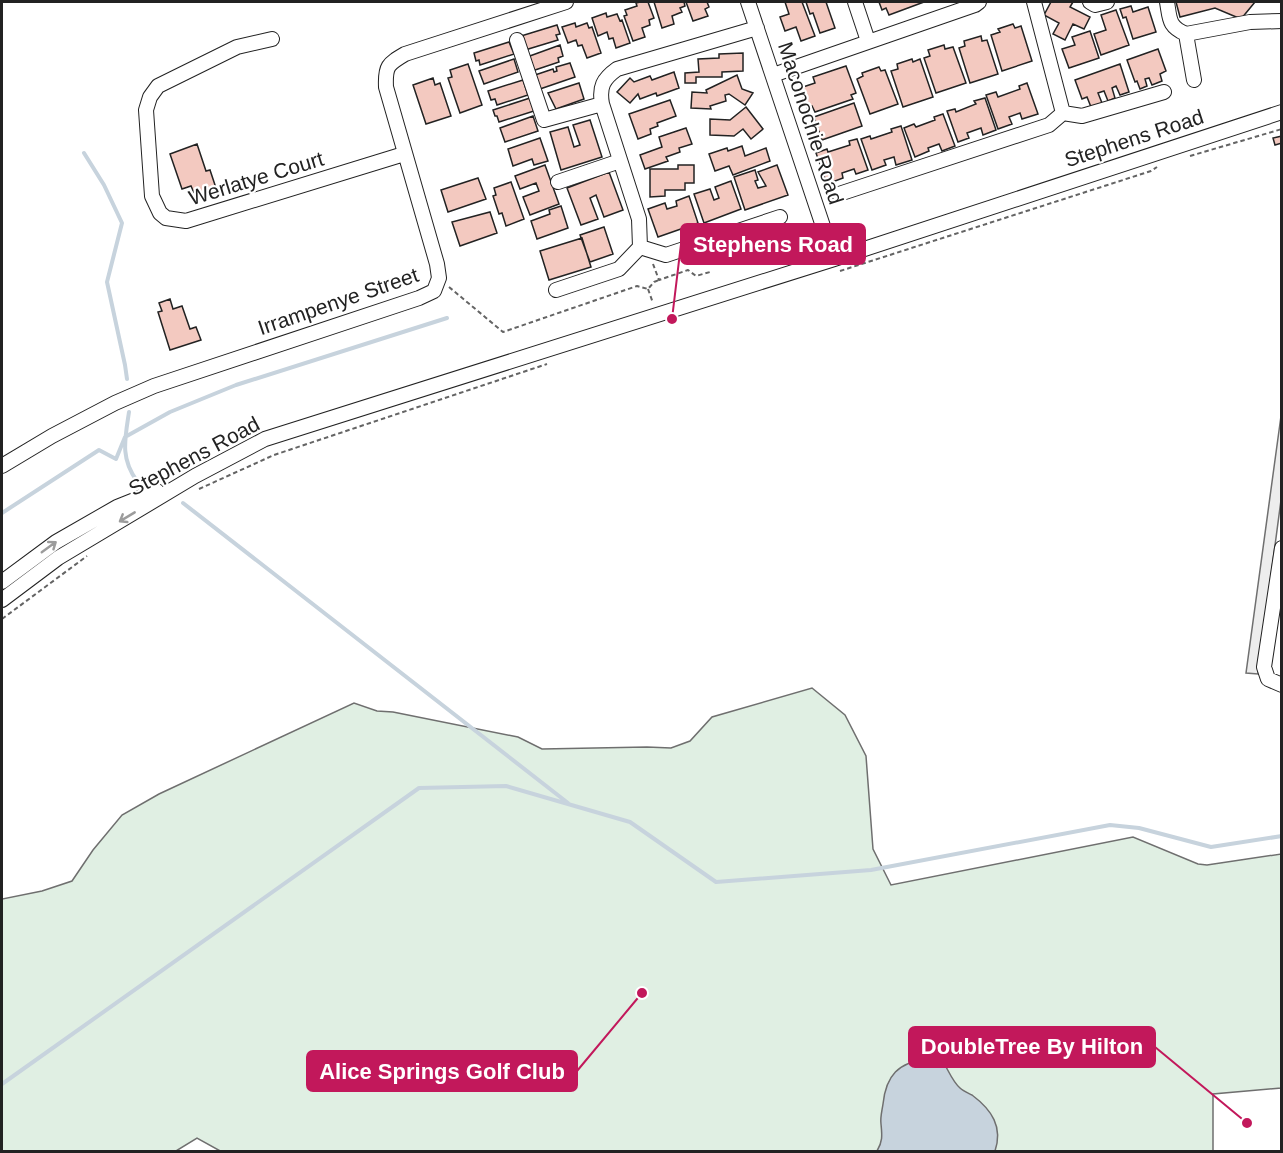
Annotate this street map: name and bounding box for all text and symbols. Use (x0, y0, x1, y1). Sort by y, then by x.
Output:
street label: Maconochie Road (774, 39, 848, 207)
street label: Stephens Road (1062, 105, 1206, 171)
street label: Werlatye Court (186, 147, 326, 209)
callout: Stephens Road (681, 224, 865, 264)
text: Stephens Road (693, 232, 853, 257)
street label: Irrampenye Street (255, 263, 421, 339)
street label: Stephens Road (125, 412, 263, 500)
one-way arrow (119, 511, 136, 523)
one-way arrow (40, 541, 56, 553)
callout: DoubleTree By Hilton (909, 1027, 1155, 1067)
text: DoubleTree By Hilton (921, 1034, 1143, 1059)
callout: Alice Springs Golf Club (307, 1051, 577, 1091)
text: Alice Springs Golf Club (319, 1059, 565, 1084)

